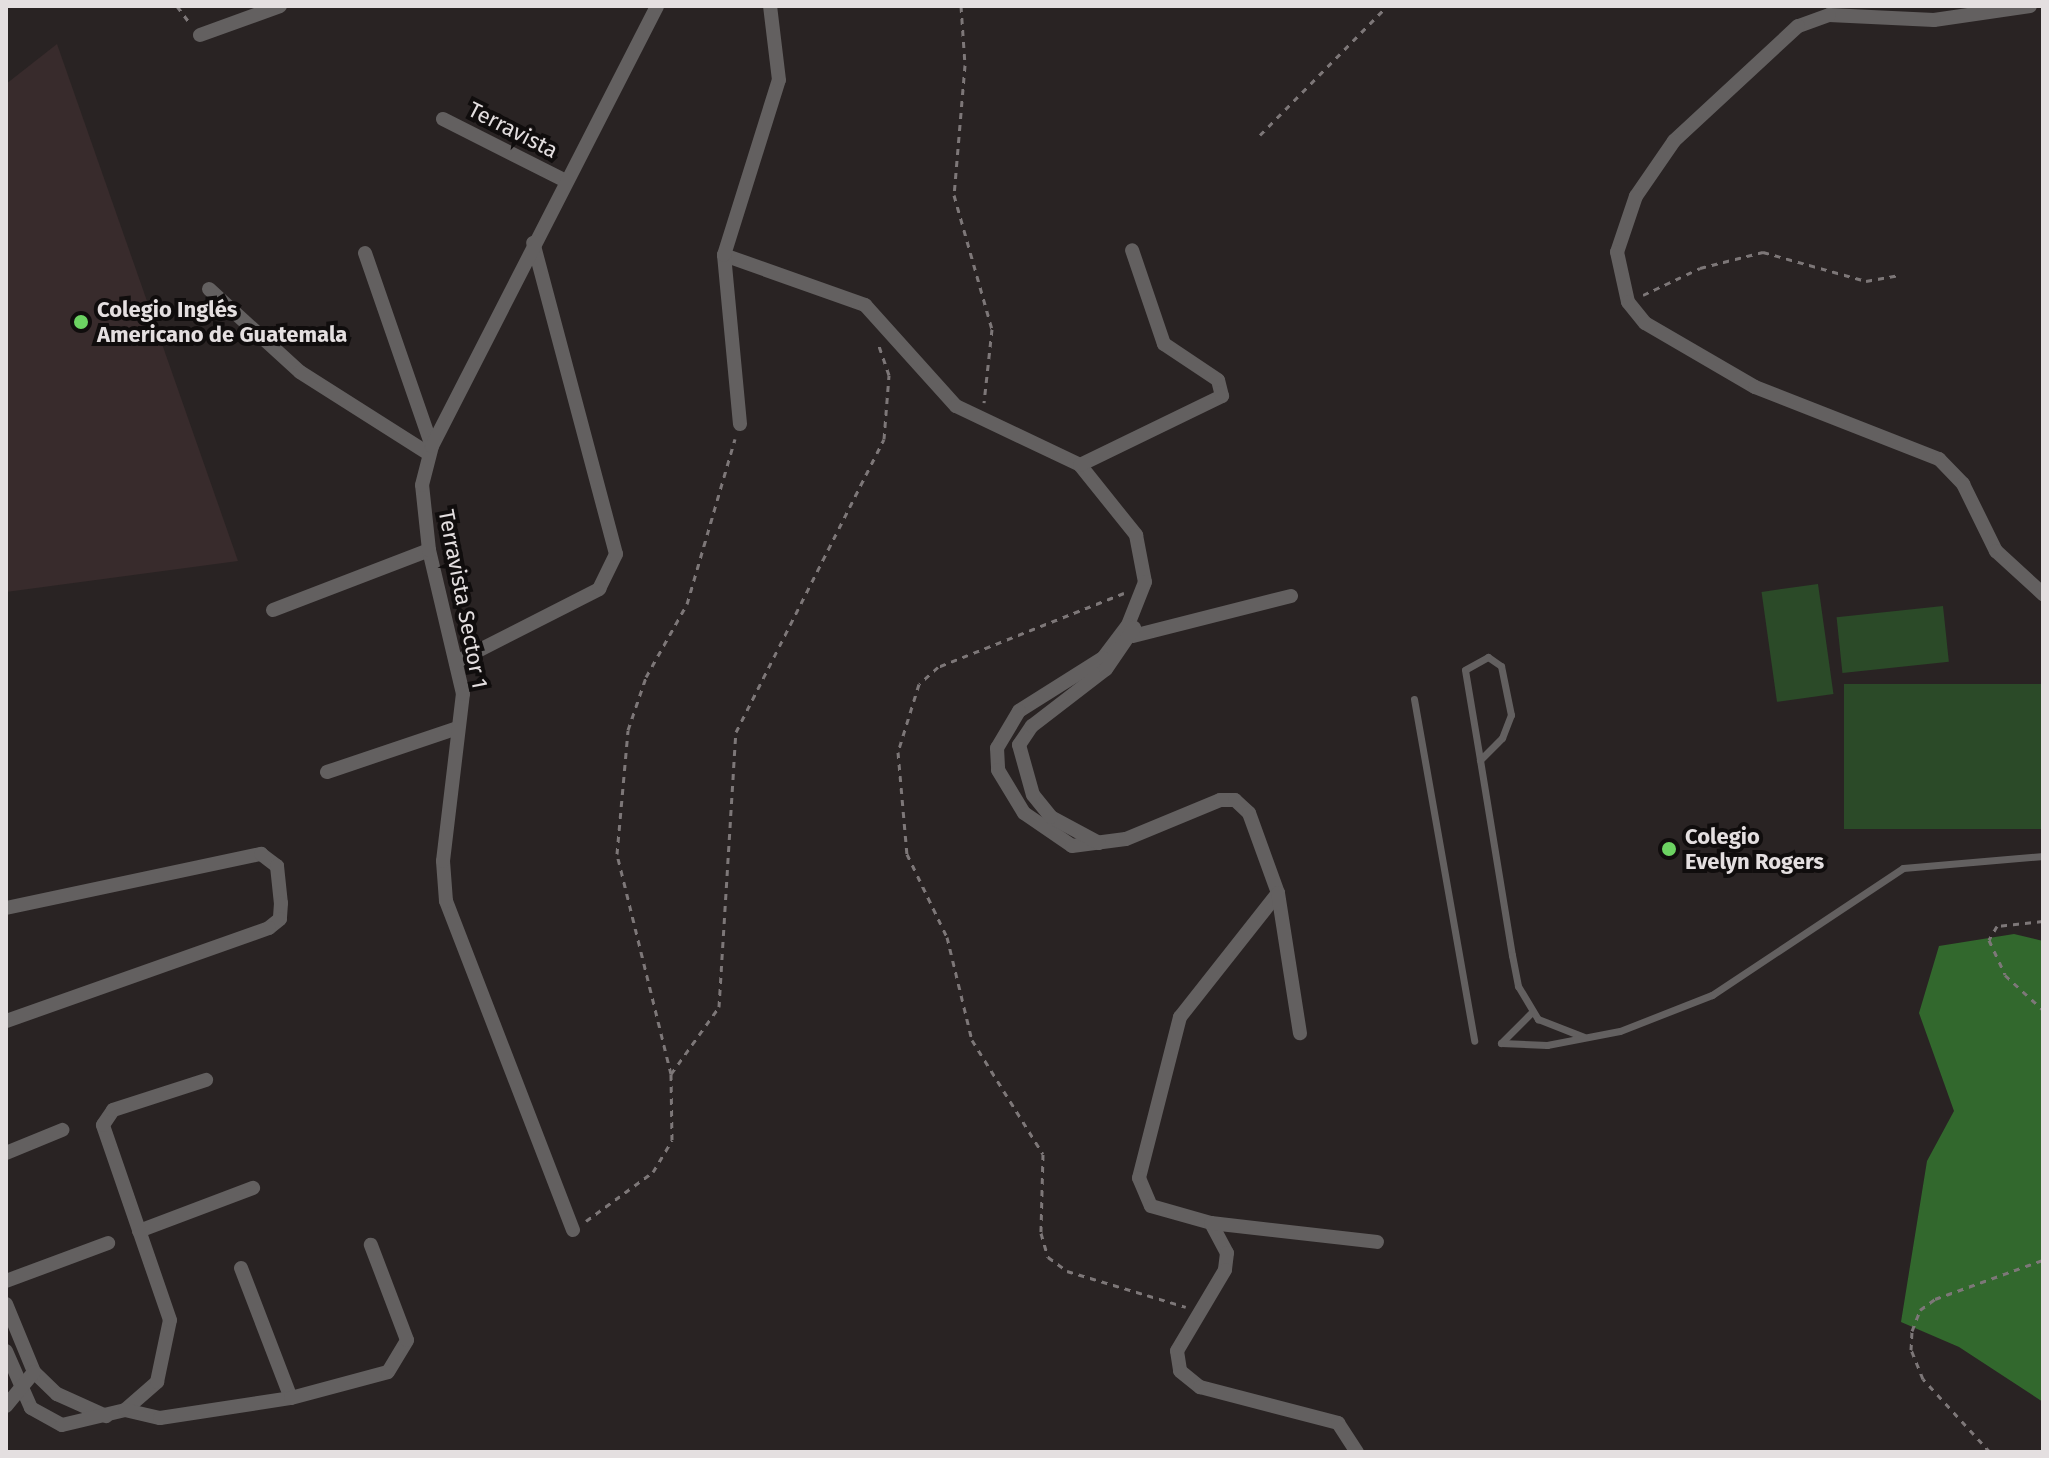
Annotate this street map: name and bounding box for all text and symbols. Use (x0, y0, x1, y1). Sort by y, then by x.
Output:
street label: Terravista (464, 96, 562, 164)
place label: Colegio Inglés Americano de Guatemala (97, 296, 347, 348)
marker: Colegio Inglés Americano de Guatemala (72, 313, 90, 331)
street label: Terravista Sector 1 (433, 507, 493, 691)
place label: Colegio Evelyn Rogers (1685, 823, 1824, 874)
marker: Colegio Evelyn Rogers (1660, 840, 1678, 858)

